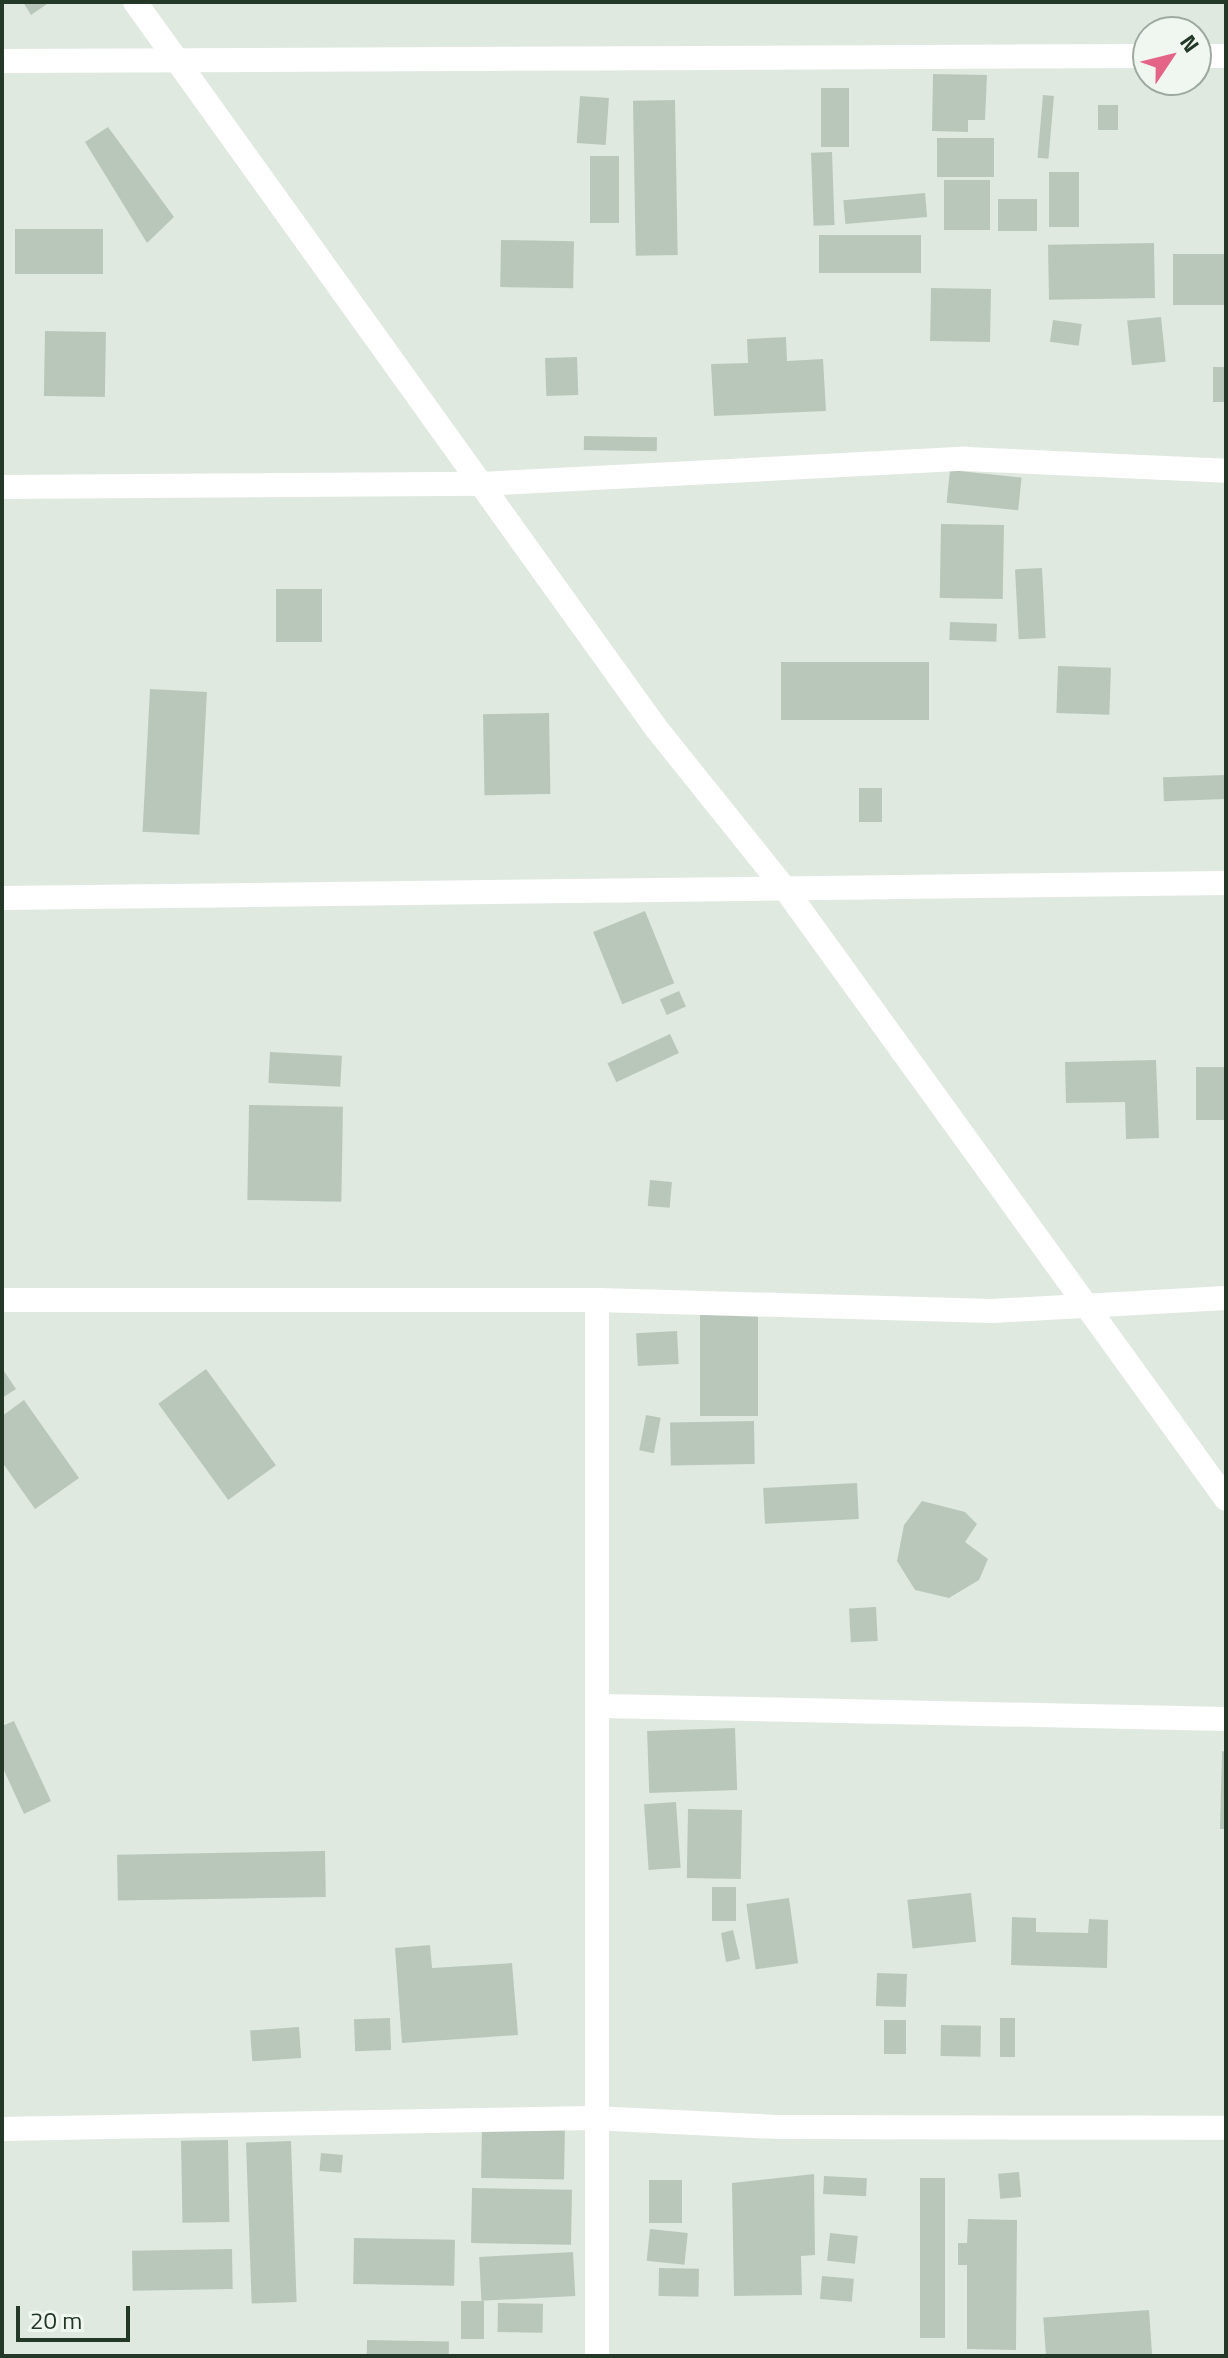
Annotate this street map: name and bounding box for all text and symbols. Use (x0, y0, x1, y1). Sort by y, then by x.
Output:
north arrow (1132, 16, 1212, 96)
text: N (1172, 27, 1208, 59)
scale bar (20, 2290, 134, 2340)
text: 20 m (30, 2302, 82, 2338)

